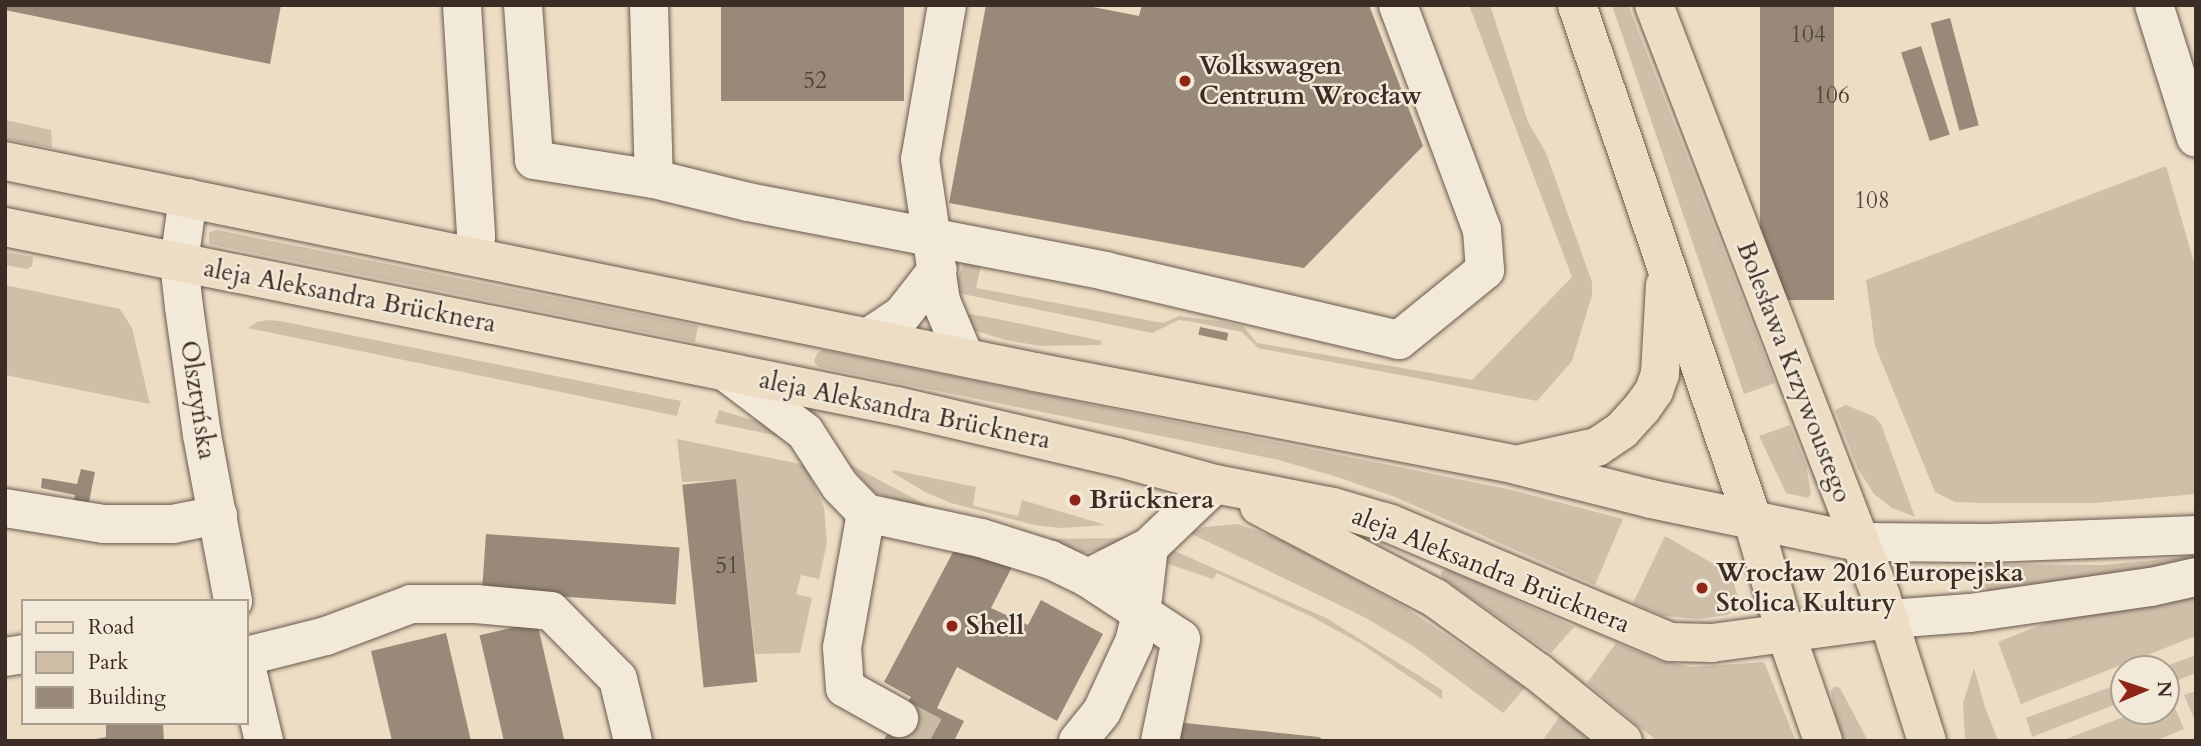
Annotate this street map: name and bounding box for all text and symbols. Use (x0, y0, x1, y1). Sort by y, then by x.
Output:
house number: 104 (1790, 21, 1826, 49)
place label: Volkswagen Centrum Wrocław (1199, 50, 1422, 112)
house number: 52 (803, 67, 827, 95)
marker: Volkswagen Centrum Wrocław (1177, 73, 1193, 89)
house number: 106 (1814, 82, 1850, 110)
house number: 108 (1854, 187, 1890, 215)
street label: Bolesława Krzywoustego (1730, 237, 1858, 507)
street label: aleja Aleksandra Brücknera (201, 252, 499, 340)
street label: Olsztyńska (173, 338, 223, 462)
street label: aleja Aleksandra Brücknera (757, 364, 1053, 456)
place label: Brücknera (1089, 484, 1214, 516)
marker: Brücknera (1067, 492, 1083, 508)
street label: aleja Aleksandra Brücknera (1348, 500, 1634, 640)
house number: 51 (715, 552, 739, 580)
place label: Wrocław 2016 Europejska Stolica Kultury (1716, 557, 2024, 618)
marker: Wrocław 2016 Europejska Stolica Kultury (1694, 580, 1710, 596)
legend (21, 599, 248, 725)
place label: Shell (966, 610, 1024, 642)
text: Road (88, 613, 134, 642)
marker: Shell (944, 618, 960, 634)
text: Park (88, 648, 128, 677)
north arrow (2110, 655, 2180, 725)
text: N (2151, 681, 2177, 698)
text: Building (88, 683, 166, 712)

